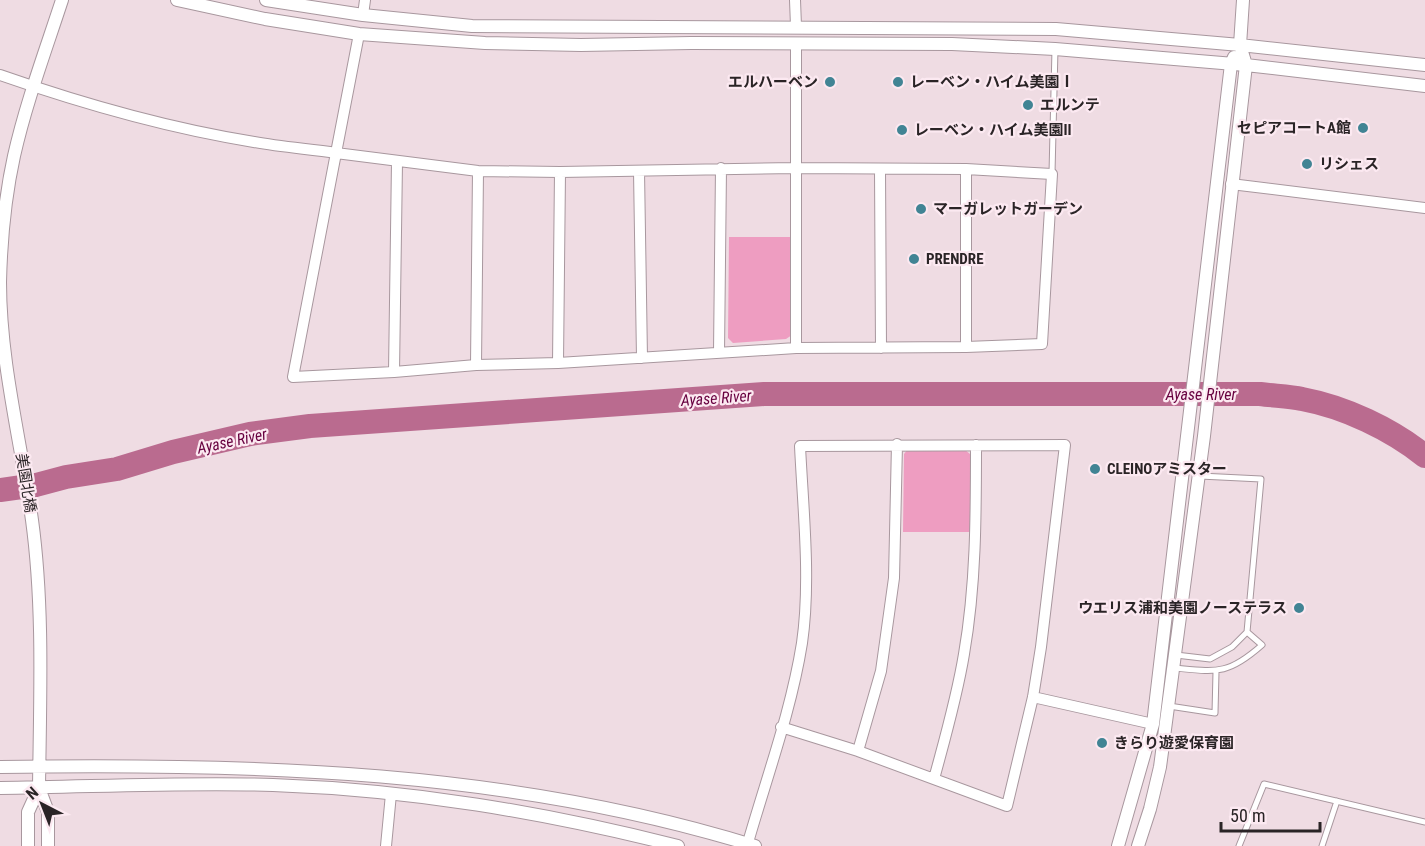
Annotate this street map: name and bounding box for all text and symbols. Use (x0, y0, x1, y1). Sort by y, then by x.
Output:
place label: エルハーベン (728, 73, 818, 91)
place label: レーベン・ハイム美園Ⅰ (910, 73, 1074, 91)
marker: エルハーベン (823, 75, 837, 89)
marker: レーベン・ハイム美園Ⅰ (891, 75, 905, 89)
place label: エルンテ (1040, 96, 1100, 114)
marker: エルンテ (1021, 98, 1035, 112)
place label: セピアコートA館 (1237, 119, 1351, 137)
place label: レーベン・ハイム美園II (914, 121, 1072, 139)
marker: セピアコートA館 (1356, 121, 1370, 135)
marker: レーベン・ハイム美園II (895, 123, 909, 137)
place label: リシェス (1319, 155, 1379, 173)
marker: リシェス (1300, 157, 1314, 171)
place label: マーガレットガーデン (933, 200, 1083, 218)
marker: マーガレットガーデン (914, 202, 928, 216)
place label: PRENDRE (926, 250, 984, 268)
marker: PRENDRE (907, 252, 921, 266)
water label: Ayase River (1165, 385, 1238, 404)
water label: Ayase River (679, 386, 753, 410)
water label: Ayase River (194, 424, 270, 458)
street label: 美園北橋 (12, 452, 40, 514)
place label: CLEINOアミスター (1107, 460, 1227, 478)
marker: CLEINOアミスター (1088, 462, 1102, 476)
place label: ウエリス浦和美園ノーステラス (1078, 599, 1287, 617)
marker: ウエリス浦和美園ノーステラス (1292, 601, 1306, 615)
place label: きらり遊愛保育園 (1114, 734, 1234, 752)
marker: きらり遊愛保育園 (1095, 736, 1109, 750)
north arrow (12, 774, 72, 834)
text: N (22, 783, 42, 804)
scale bar (1221, 795, 1320, 833)
text: 50 m (1230, 805, 1265, 826)

